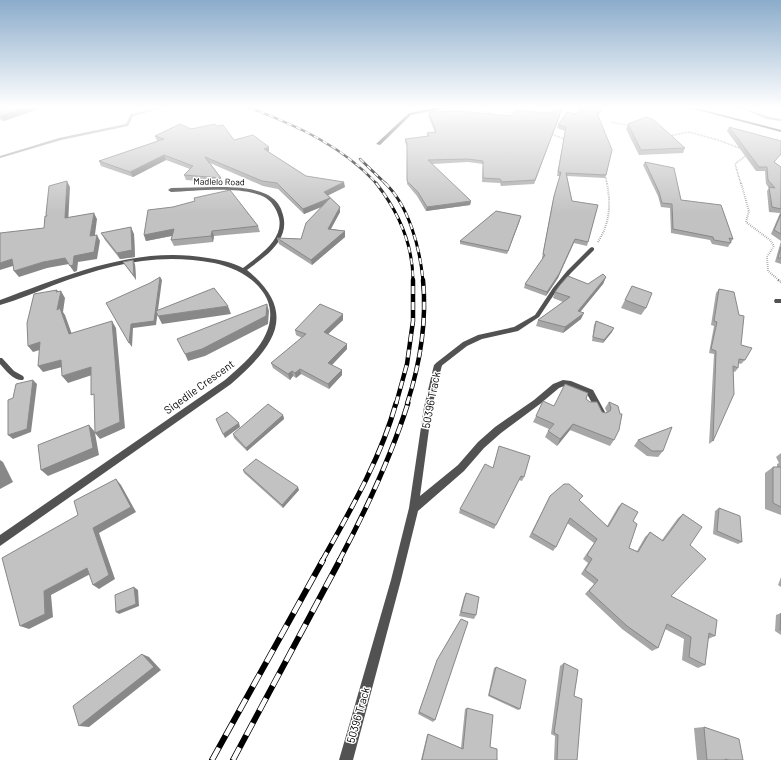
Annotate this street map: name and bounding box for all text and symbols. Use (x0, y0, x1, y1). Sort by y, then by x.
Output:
street label: Madlelo Road (193, 176, 245, 187)
street label: Siqedile Crescent (161, 357, 236, 416)
street label: 50396 Track (419, 370, 442, 429)
street label: 50396 Track (343, 685, 372, 744)

